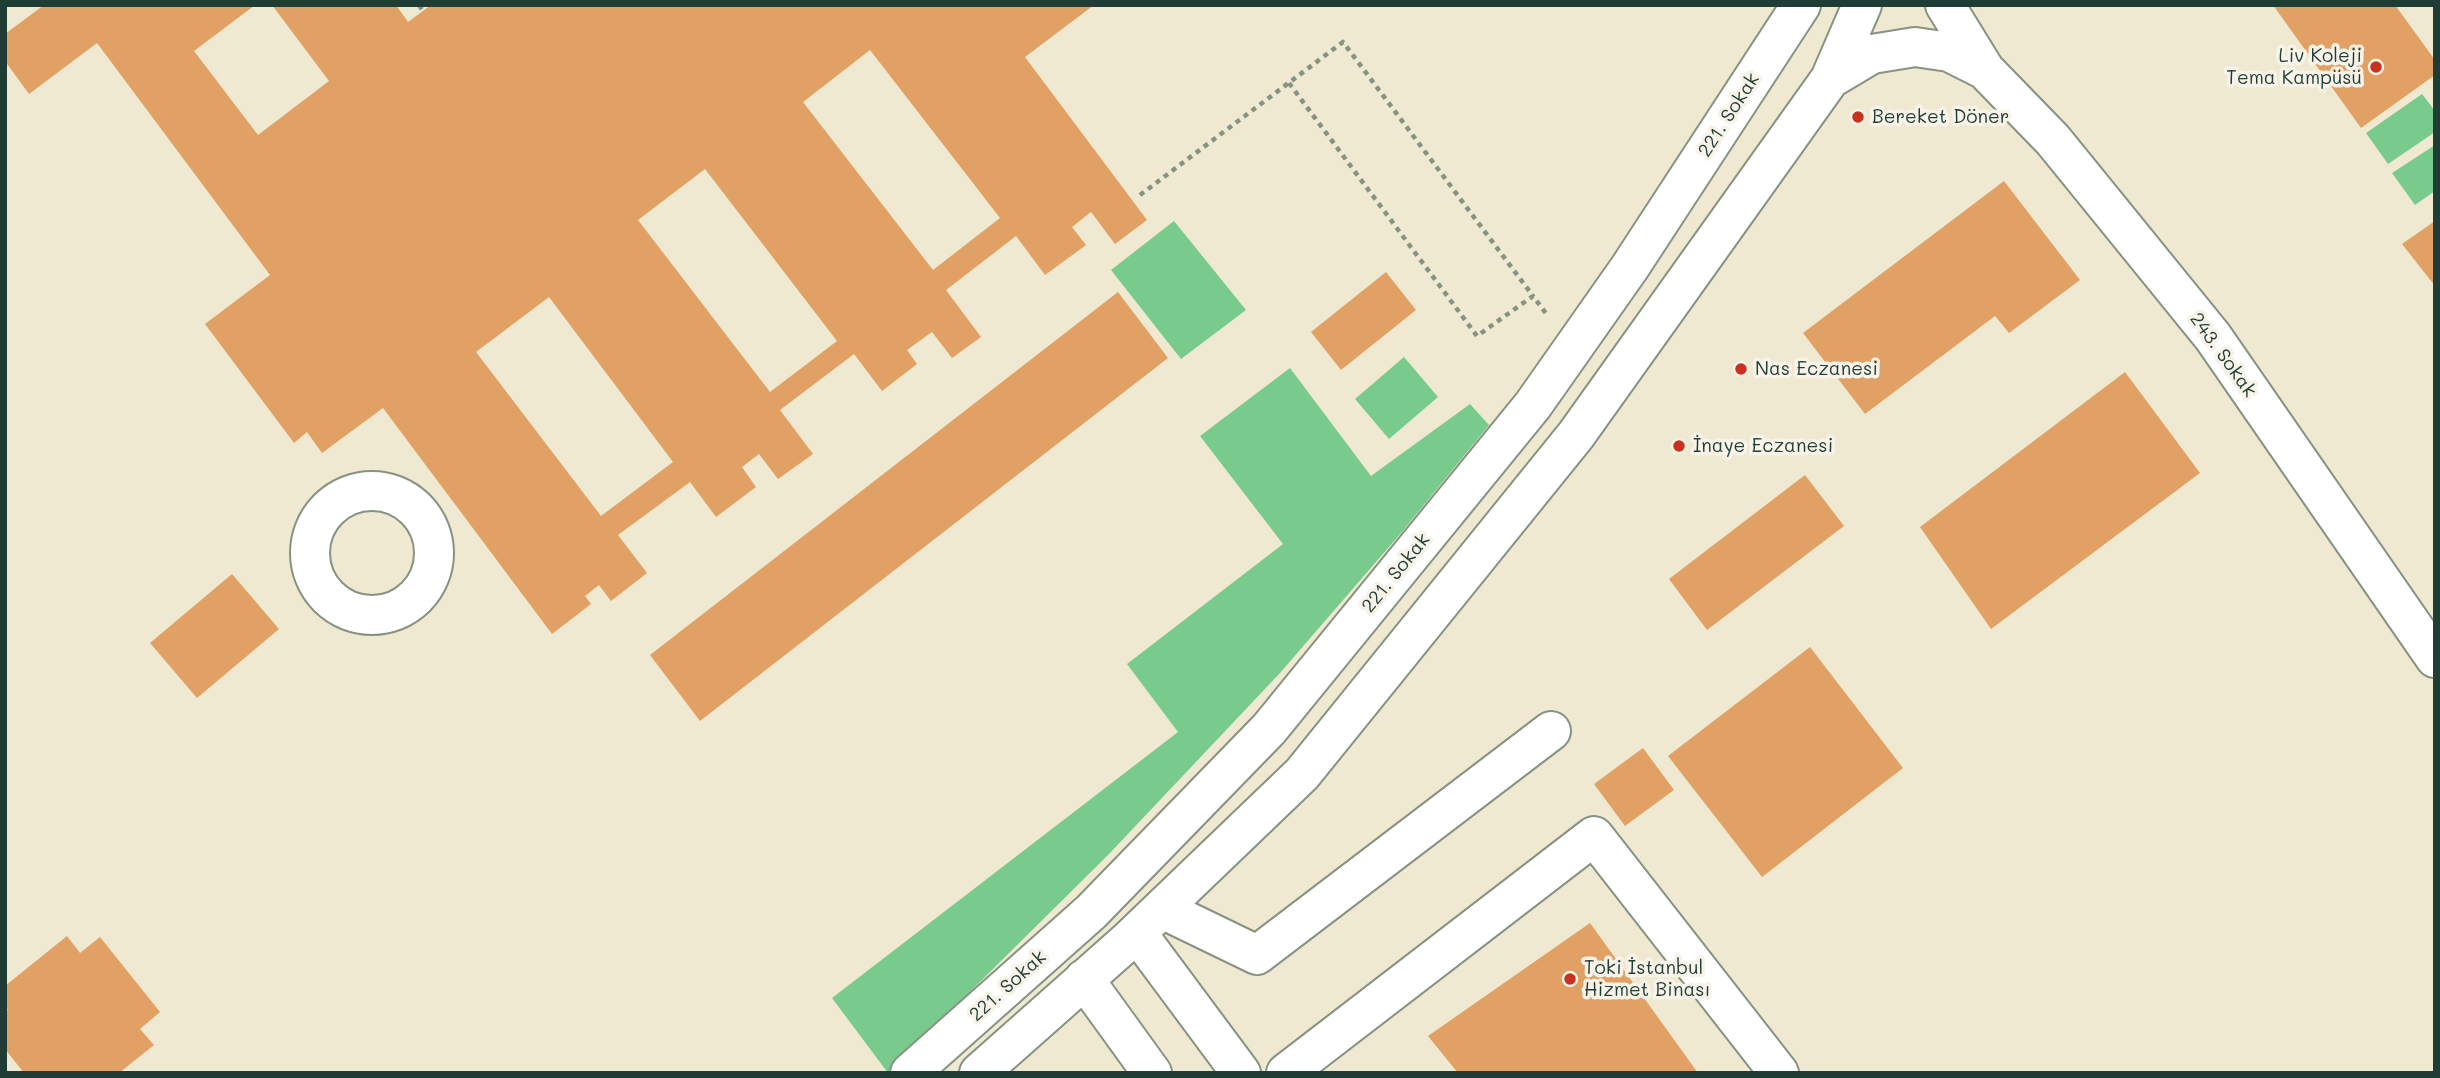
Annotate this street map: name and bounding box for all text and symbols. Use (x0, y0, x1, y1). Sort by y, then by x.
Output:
place label: Liv Koleji Tema Kampüsü (2226, 45, 2362, 89)
marker: Liv Koleji Tema Kampüsü (2368, 59, 2384, 75)
street label: 221. Sokak (1693, 69, 1765, 161)
place label: Bereket Döner (1872, 106, 2009, 128)
marker: Bereket Döner (1850, 109, 1866, 125)
street label: 243. Sokak (2185, 308, 2261, 402)
place label: Nas Eczanesi (1755, 358, 1878, 380)
marker: Nas Eczanesi (1733, 361, 1749, 377)
place label: İnaye Eczanesi (1693, 435, 1833, 457)
marker: İnaye Eczanesi (1671, 438, 1687, 454)
street label: 221. Sokak (1357, 529, 1435, 617)
street label: 221. Sokak (965, 946, 1051, 1026)
place label: Toki İstanbul Hizmet Binası (1584, 957, 1710, 1001)
marker: Toki İstanbul Hizmet Binası (1562, 971, 1578, 987)

